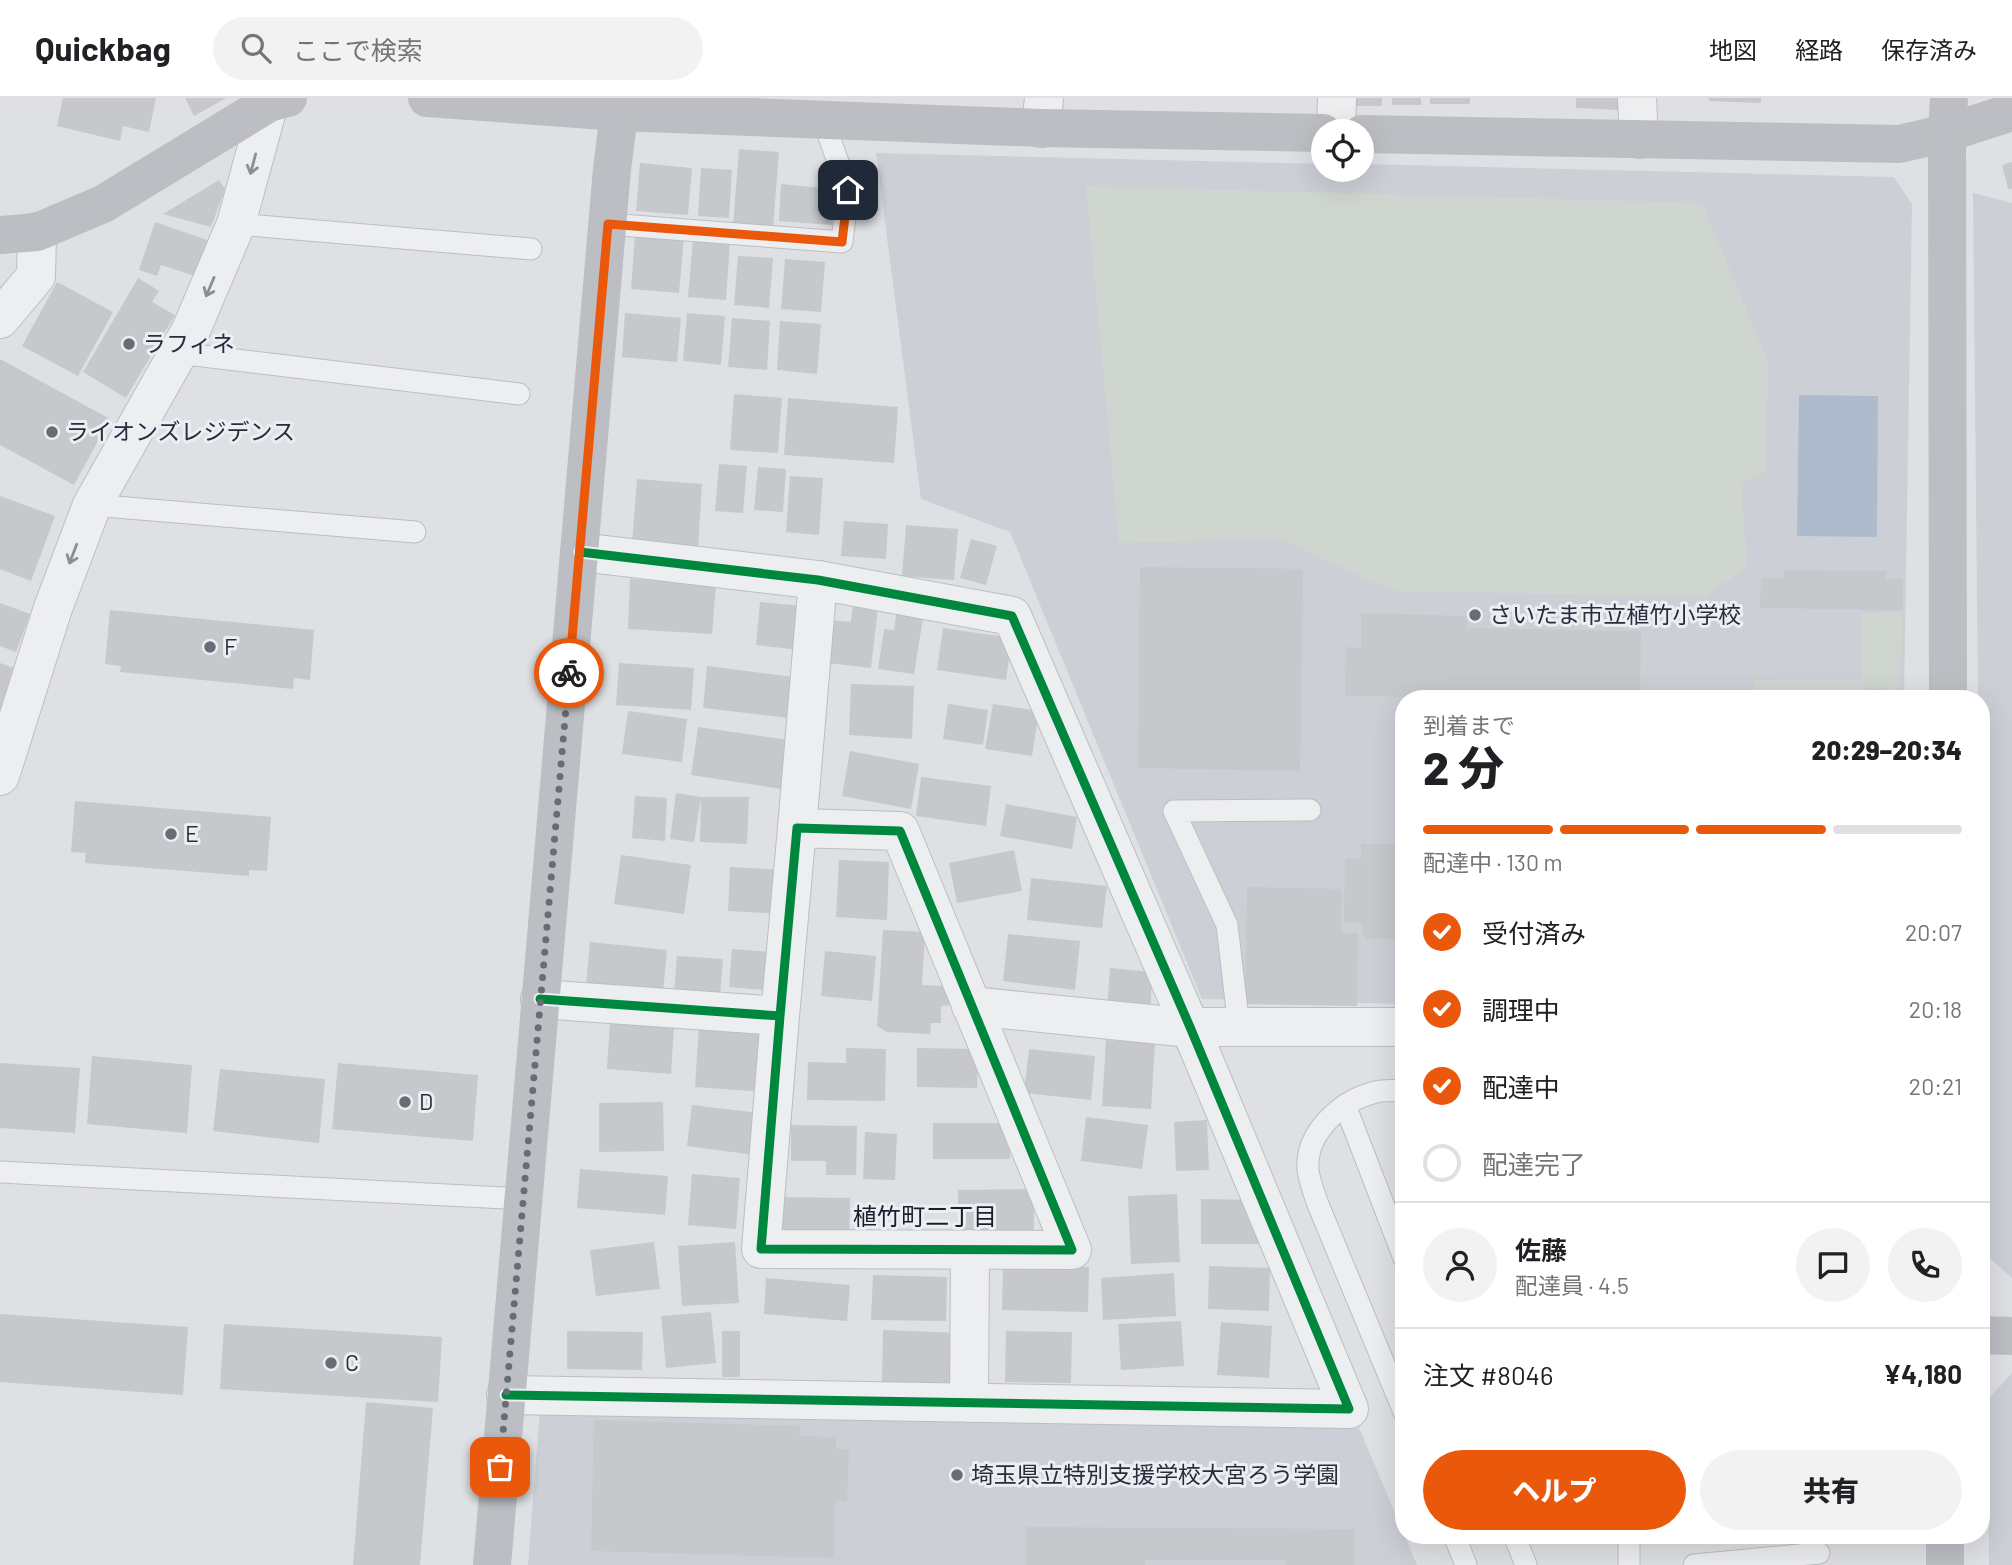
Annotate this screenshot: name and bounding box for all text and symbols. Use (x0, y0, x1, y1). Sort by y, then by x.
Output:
search box (213, 17, 703, 80)
text: Quickbag (35, 28, 171, 68)
icon: search (237, 29, 275, 67)
text: ここで検索 (293, 34, 423, 65)
text: 地図 (1709, 35, 1757, 64)
text: 経路 (1795, 35, 1843, 64)
text: 保存済み (1881, 35, 1977, 64)
map controls (1311, 119, 1374, 182)
button: locate (1311, 119, 1374, 182)
one-way arrow (245, 153, 258, 175)
pin (818, 160, 878, 220)
icon: home (829, 171, 867, 209)
one-way arrow (202, 276, 215, 297)
place label: ラフィネ (143, 329, 235, 357)
marker: ラフィネ (121, 336, 137, 352)
place label: ライオンズレジデンス (66, 417, 295, 445)
marker: ライオンズレジデンス (44, 424, 60, 440)
one-way arrow (66, 543, 79, 565)
place label: さいたま市立植竹小学校 (1489, 600, 1741, 628)
marker: さいたま市立植竹小学校 (1467, 607, 1483, 623)
place label: F (224, 632, 237, 660)
courier (534, 638, 604, 708)
marker: F (202, 639, 218, 655)
icon: bike (550, 654, 588, 692)
text: 到着まで (1423, 711, 1515, 739)
text: 20:29–20:34 (1812, 734, 1962, 765)
text: 2 分 (1423, 739, 1504, 794)
place label: E (185, 819, 199, 847)
marker: E (163, 826, 179, 842)
text: 配達中 · 130 m (1423, 848, 1563, 876)
icon: check (1423, 913, 1461, 951)
text: 受付済み (1482, 917, 1586, 948)
text: 20:07 (1905, 918, 1962, 946)
icon: check (1423, 990, 1461, 1028)
text: 調理中 (1482, 994, 1560, 1025)
text: 20:18 (1909, 995, 1962, 1023)
icon: check (1423, 1067, 1461, 1105)
text: 配達中 (1482, 1071, 1560, 1102)
text: 20:21 (1909, 1072, 1962, 1100)
place label: D (419, 1087, 433, 1115)
marker: D (397, 1094, 413, 1110)
text: 配達完了 (1482, 1148, 1586, 1179)
district label: 植竹町二丁目 (853, 1201, 997, 1230)
button: person (1423, 1228, 1497, 1302)
button: chat (1796, 1228, 1870, 1302)
button: phone (1888, 1228, 1962, 1302)
text: 佐藤 (1515, 1234, 1567, 1265)
text: 配達員 · 4.5 (1515, 1271, 1629, 1299)
place label: C (345, 1348, 359, 1376)
marker: C (323, 1355, 339, 1371)
text: ¥4,180 (1883, 1358, 1962, 1389)
text: 注文 #8046 (1423, 1359, 1553, 1390)
pin (470, 1437, 530, 1497)
icon: bag (481, 1448, 519, 1486)
button: ヘルプ (1423, 1450, 1686, 1530)
button: 共有 (1700, 1450, 1962, 1530)
place label: 埼玉県立特別支援学校大宮ろう学園 (971, 1460, 1339, 1488)
marker: 埼玉県立特別支援学校大宮ろう学園 (949, 1467, 965, 1483)

